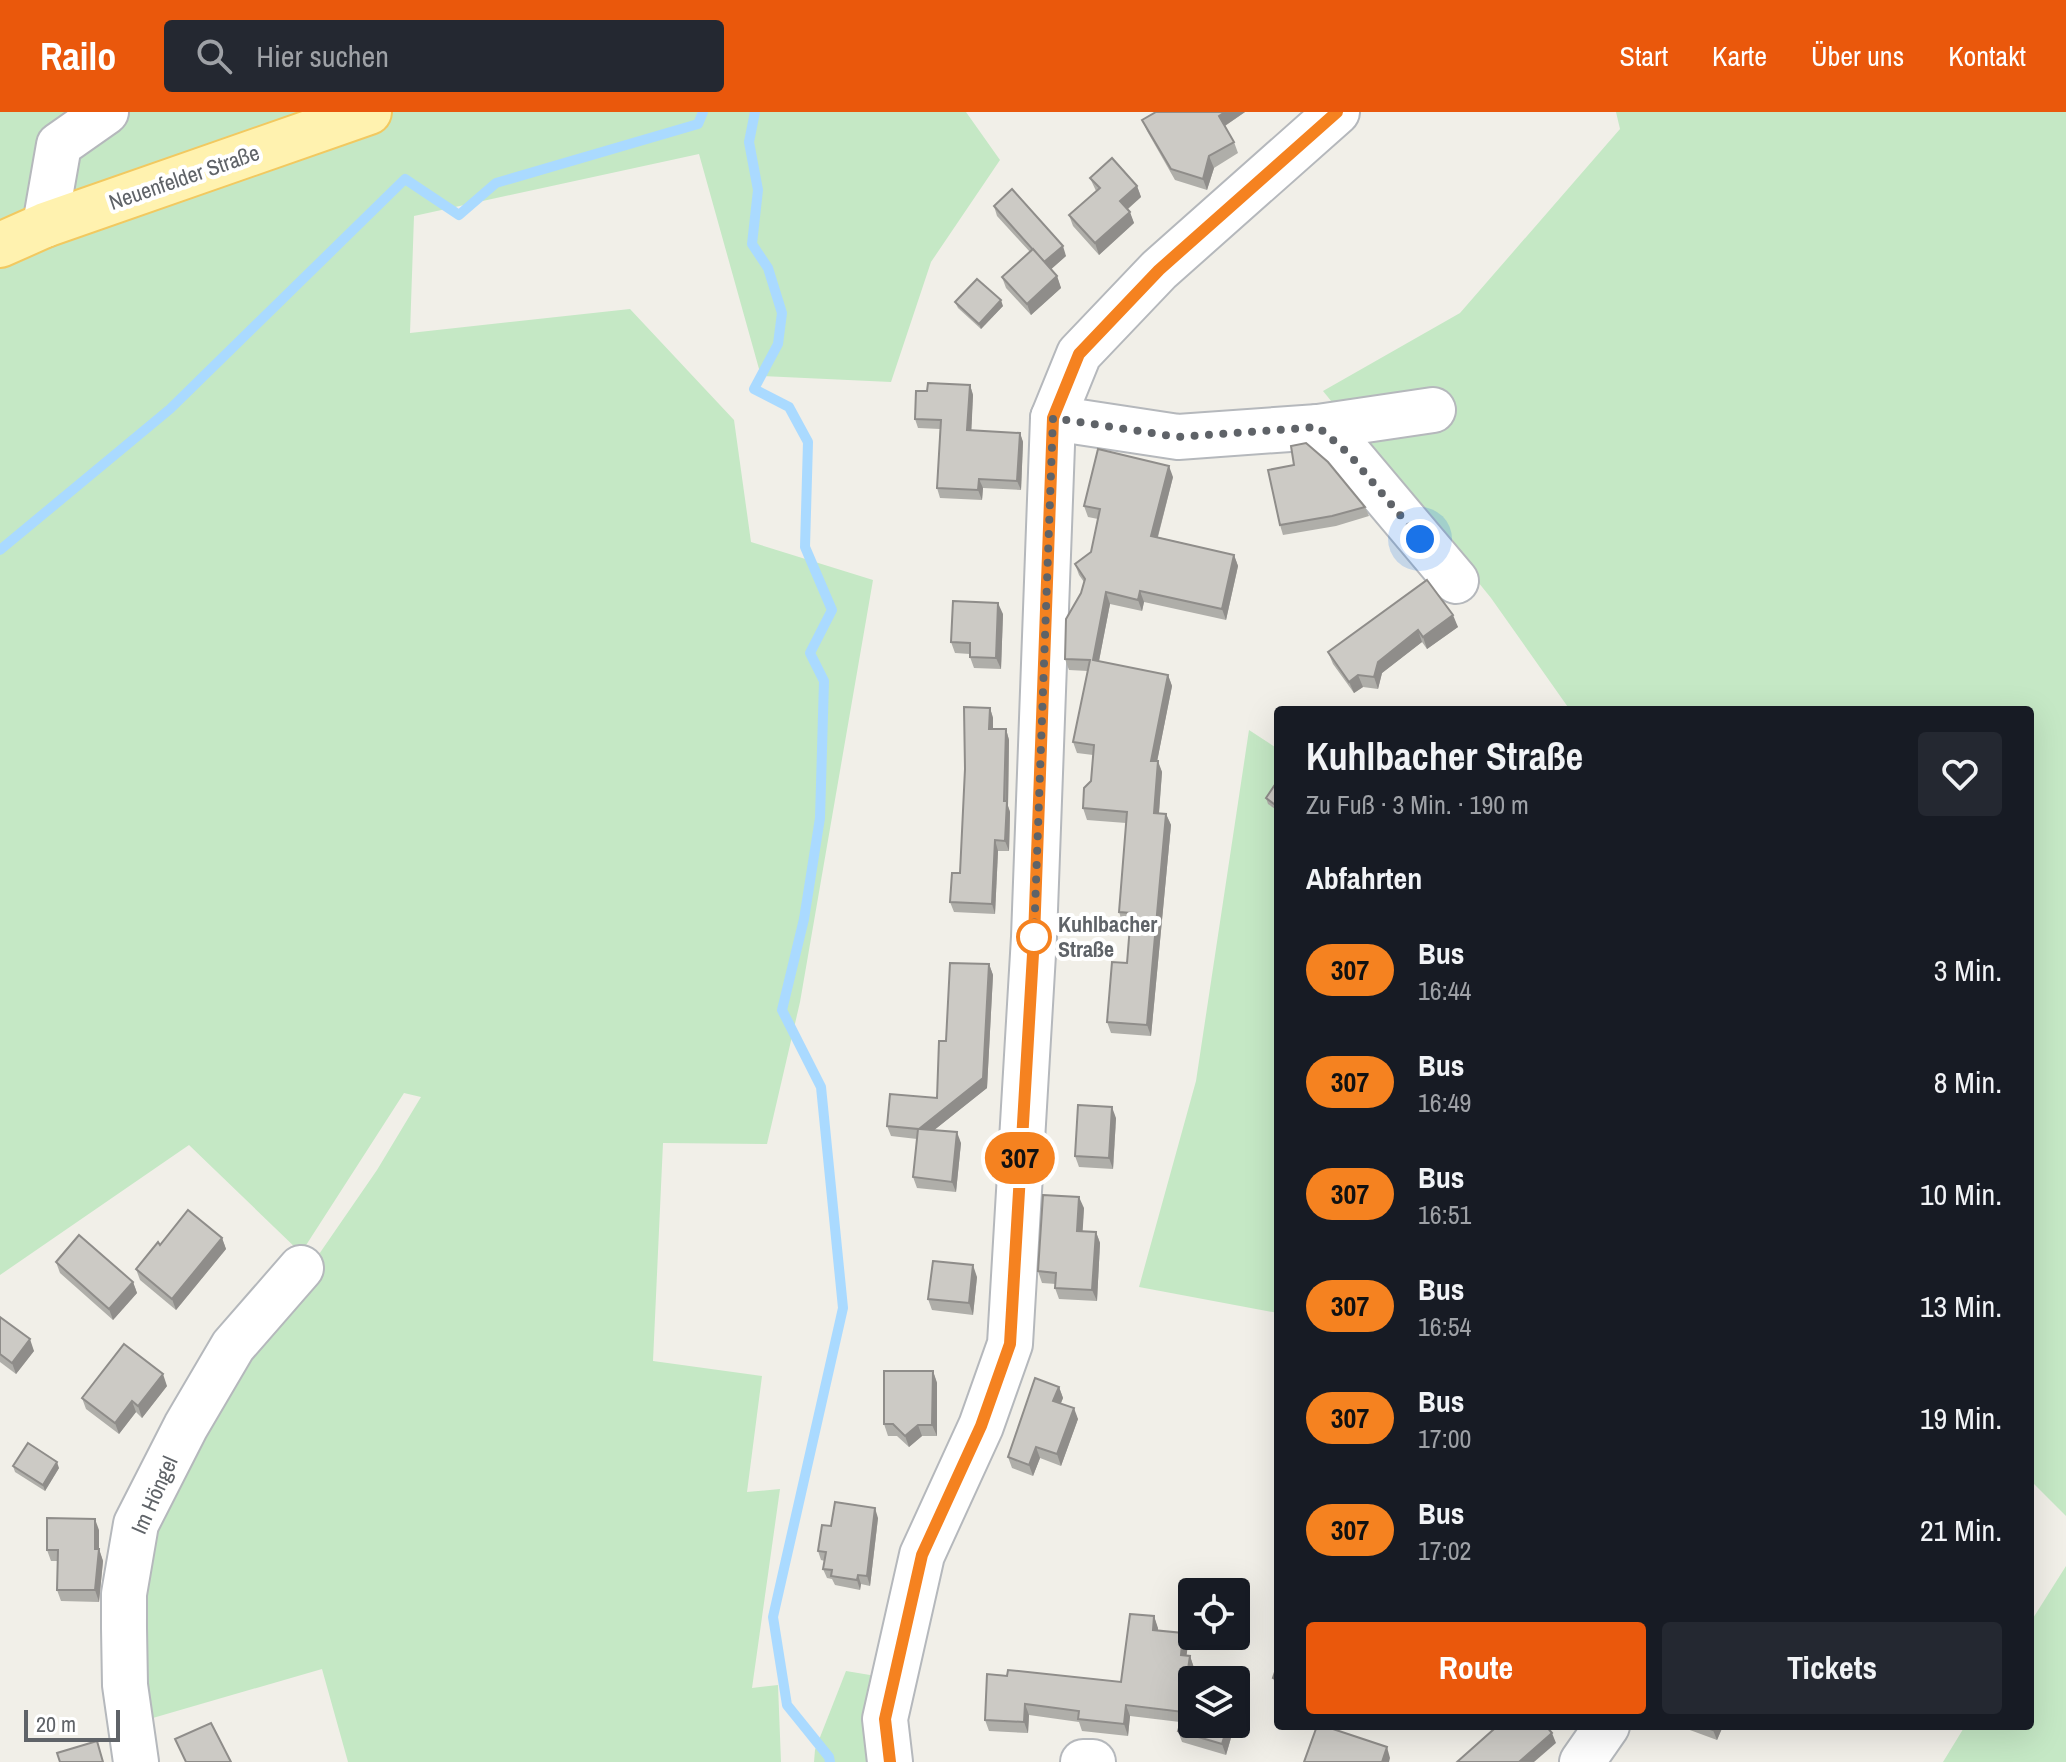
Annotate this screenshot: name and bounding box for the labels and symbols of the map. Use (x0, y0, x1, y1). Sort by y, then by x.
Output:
street label: Neuenfelder Straße (105, 137, 263, 217)
your location (1400, 519, 1440, 559)
place label: Kuhlbacher Straße (1058, 909, 1157, 964)
marker: Kuhlbacher Straße (1017, 920, 1051, 954)
line badge: 307 (974, 1132, 1066, 1184)
street label: Im Höngel (124, 1451, 184, 1539)
scale bar (24, 1706, 120, 1742)

